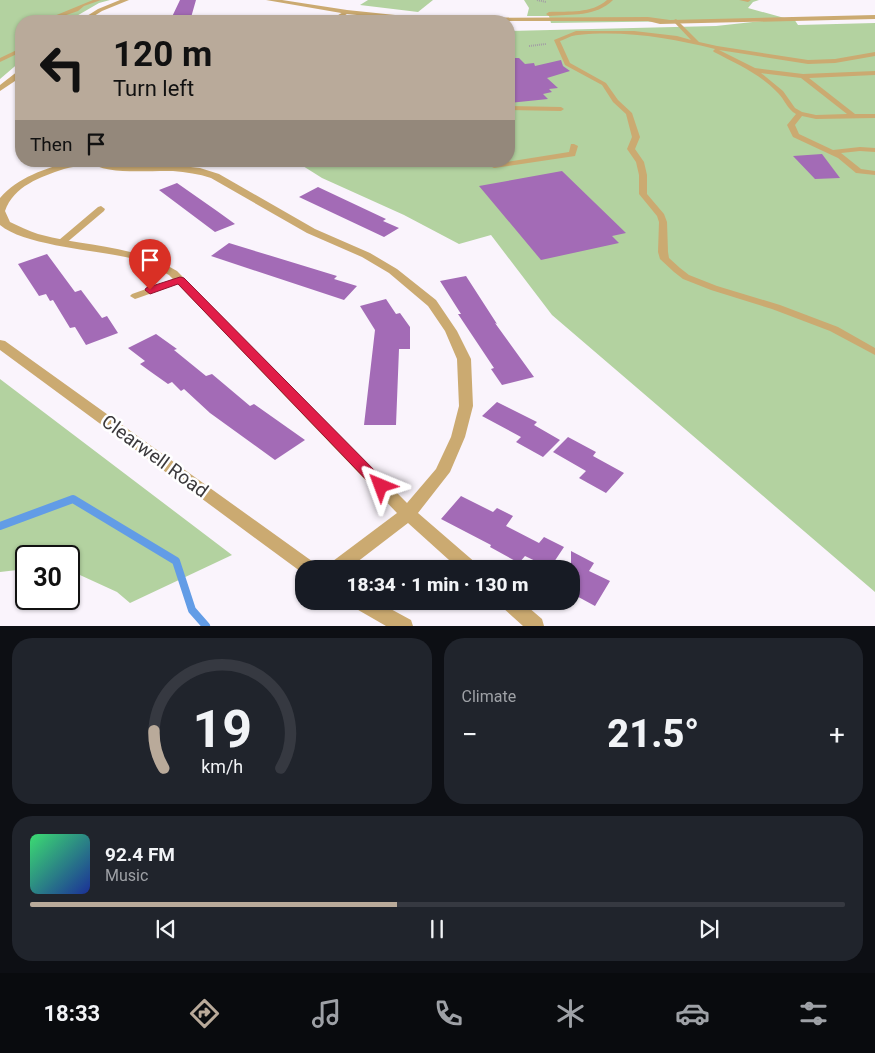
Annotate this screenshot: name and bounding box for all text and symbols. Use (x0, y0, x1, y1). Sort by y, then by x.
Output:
text: 120 m (113, 34, 212, 75)
icon: left (30, 35, 95, 100)
text: Turn left (113, 76, 194, 101)
icon: arrive (82, 130, 110, 158)
text: Then (30, 133, 72, 156)
pin (129, 239, 171, 290)
icon: arrive (136, 246, 164, 274)
street label: Clearwell Road (97, 410, 213, 502)
position arrow (354, 459, 406, 511)
speed limit sign: 30 (15, 545, 80, 610)
text: 18:34 · 1 min · 130 m (346, 573, 529, 596)
text: Climate (462, 687, 516, 706)
text: 19 (192, 699, 252, 760)
text: 21.5° (607, 712, 699, 756)
text: − (462, 718, 478, 751)
text: + (829, 718, 845, 751)
text: km/h (201, 756, 243, 777)
text: 92.4 FM (105, 843, 175, 866)
text: Music (105, 866, 148, 885)
icon: previous (152, 915, 180, 943)
icon: pause (423, 915, 451, 943)
icon: next (695, 915, 723, 943)
icon: directions (187, 996, 222, 1031)
icon: music (309, 996, 344, 1031)
icon: phone (431, 996, 466, 1031)
icon: climate (553, 996, 588, 1031)
icon: car (675, 996, 710, 1031)
icon: filters (796, 996, 831, 1031)
text: 18:33 (43, 1001, 100, 1026)

